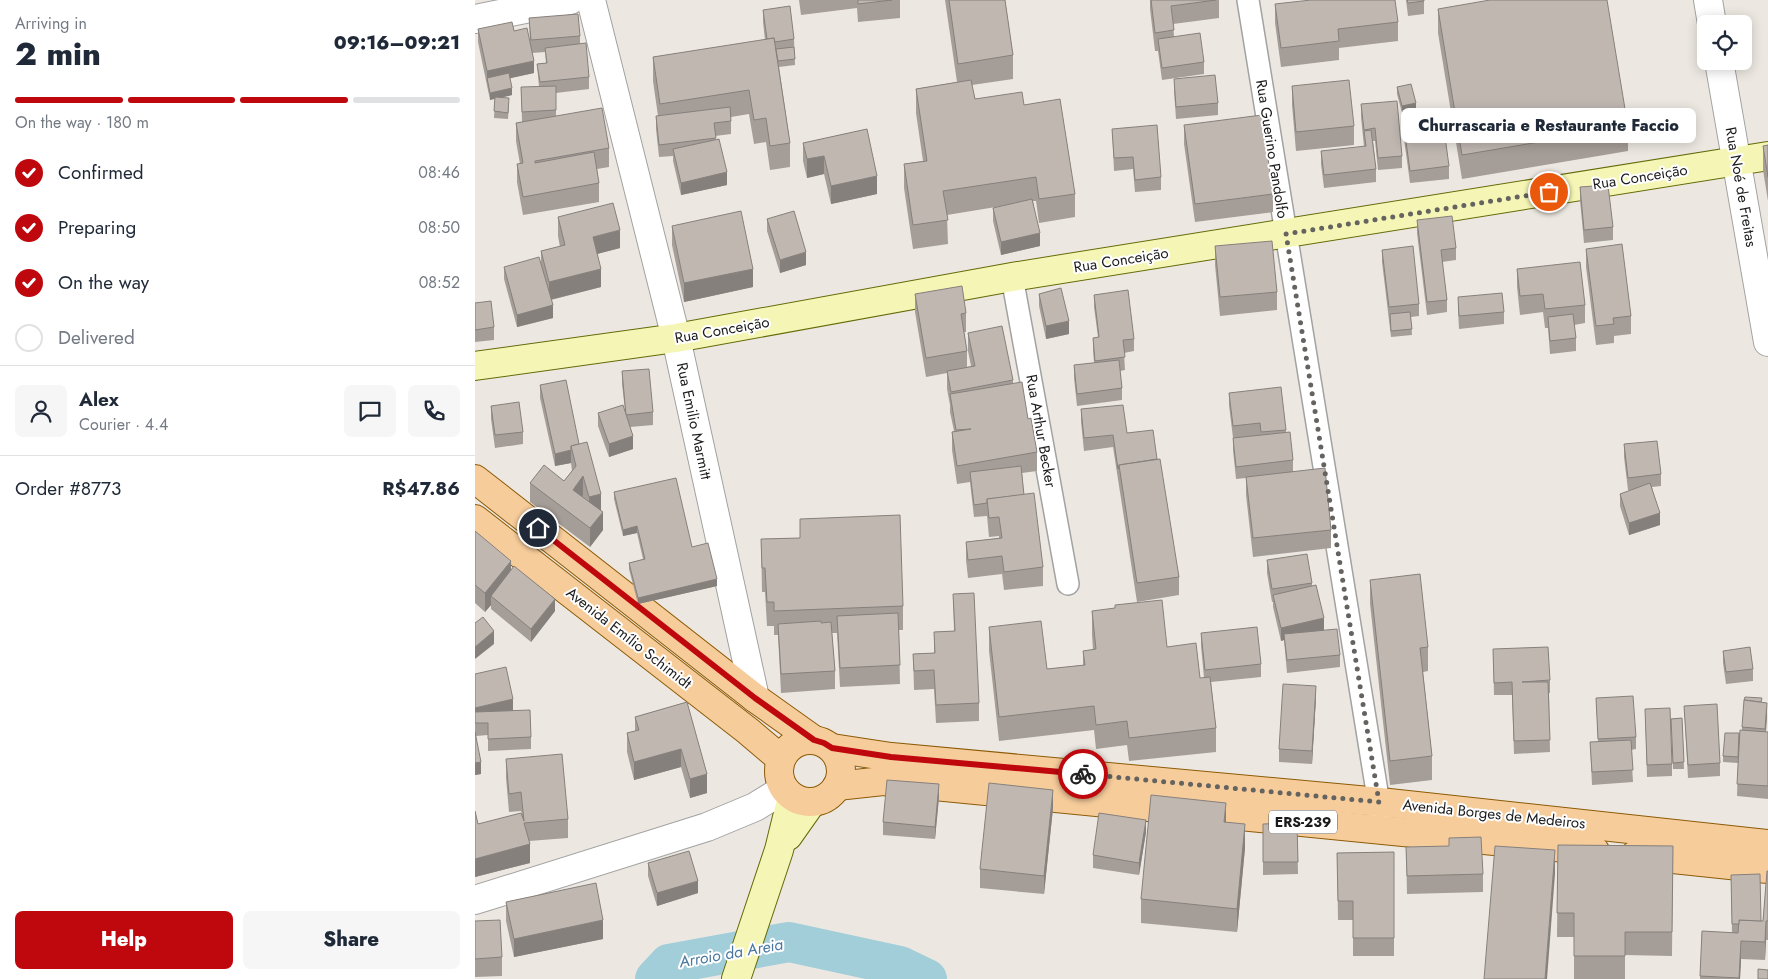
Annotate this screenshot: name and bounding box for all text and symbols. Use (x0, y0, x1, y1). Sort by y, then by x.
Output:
text: Arriving in (15, 12, 87, 35)
map controls (1697, 15, 1752, 70)
button: locate (1697, 15, 1752, 70)
text: 09:16–09:21 (334, 29, 460, 56)
text: 2 min (15, 31, 101, 77)
street label: Rua Guerino Pandolfo (1250, 78, 1294, 220)
callout: Churrascaria e Restaurante Faccio (1401, 107, 1697, 142)
text: On the way · 180 m (15, 111, 149, 134)
text: Churrascaria e Restaurante Faccio (1418, 114, 1679, 137)
street label: Rua Noé de Freitas (1720, 125, 1762, 249)
icon: check (15, 159, 43, 187)
text: Confirmed (58, 159, 144, 186)
street label: Rua Conceição (1591, 159, 1689, 195)
text: 08:46 (418, 161, 460, 184)
pin (1528, 171, 1570, 213)
icon: bag (1535, 178, 1563, 206)
icon: check (15, 214, 43, 242)
text: Preparing (58, 214, 136, 241)
text: 08:50 (418, 216, 460, 239)
street label: Rua Conceição (1072, 242, 1170, 278)
icon: check (15, 269, 43, 297)
text: On the way (58, 269, 149, 296)
text: 08:52 (419, 271, 460, 294)
street label: Rua Conceição (673, 311, 771, 349)
text: Delivered (58, 324, 135, 351)
street label: Rua Emilio Marmitt (671, 360, 717, 482)
street label: Rua Arthur Becker (1020, 373, 1062, 490)
button: person (15, 385, 67, 437)
button: chat (344, 385, 396, 437)
button: phone (408, 385, 460, 437)
text: Alex (79, 386, 119, 413)
text: Courier · 4.4 (79, 413, 168, 436)
text: Order #8773 (15, 475, 121, 502)
text: R$47.86 (382, 475, 460, 502)
pin (517, 507, 559, 549)
icon: home (524, 514, 552, 542)
street label: Avenida Emílio Schimidt (562, 582, 697, 694)
courier (1058, 749, 1108, 799)
icon: bike (1069, 760, 1097, 788)
street label: Avenida Borges de Medeiros (1402, 793, 1586, 835)
road number: ERS-239 (1269, 810, 1337, 834)
button: Help (15, 911, 233, 969)
button: Share (243, 911, 460, 969)
water label: Arroio da Areia (676, 933, 785, 974)

